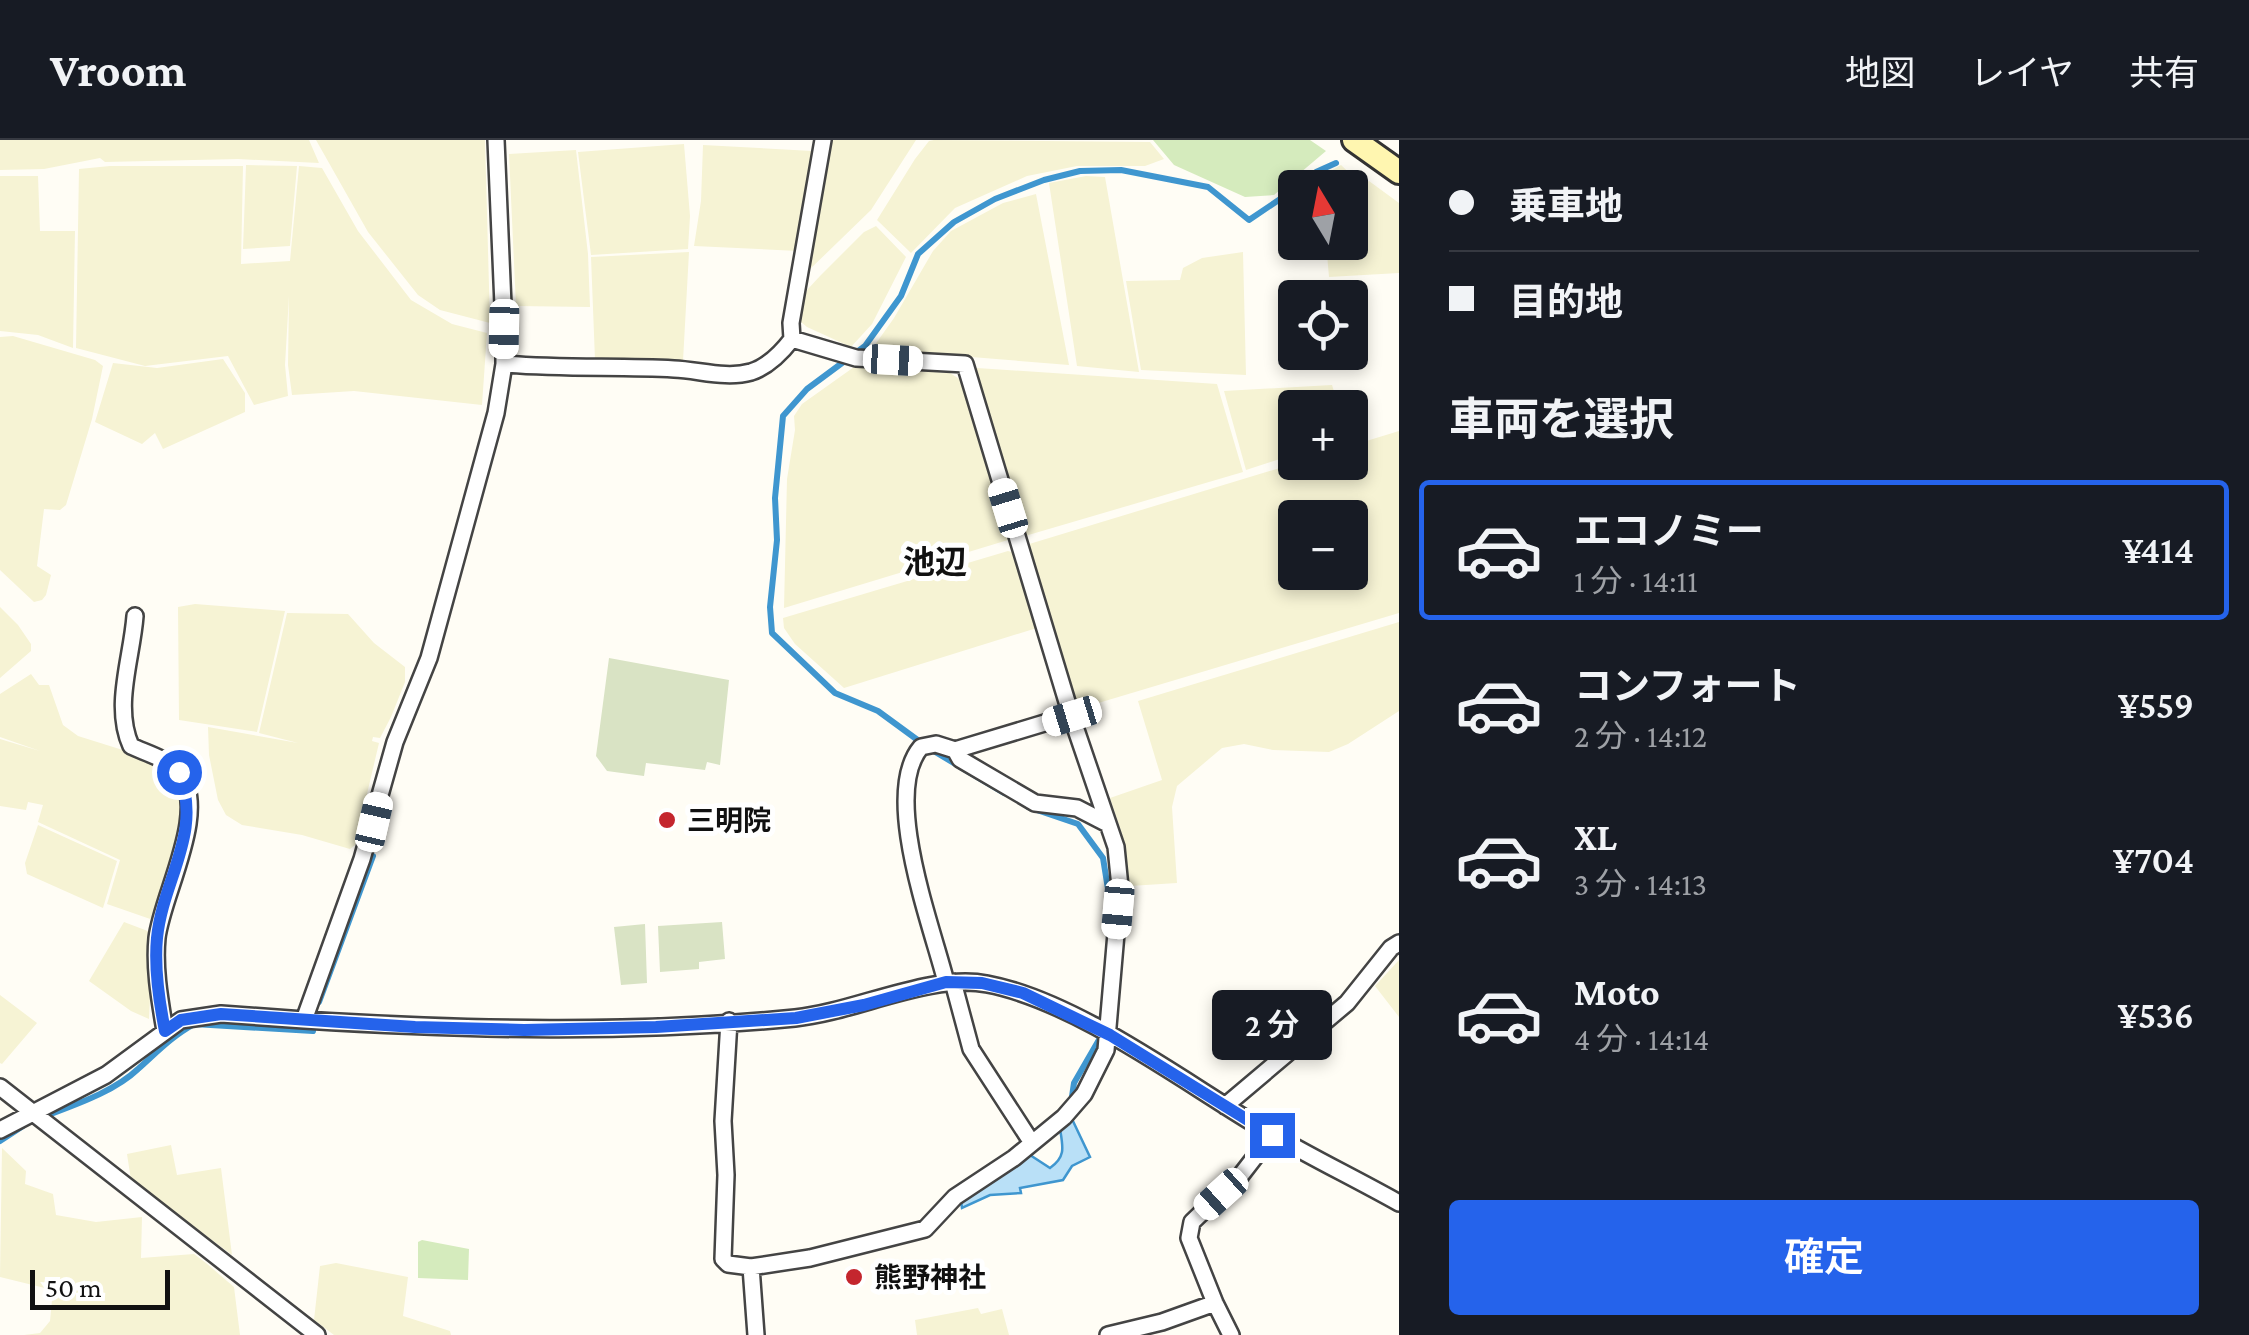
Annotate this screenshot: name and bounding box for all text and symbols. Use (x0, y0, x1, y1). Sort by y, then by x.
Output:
text: Vroom (50, 43, 186, 96)
text: 地図 (1845, 54, 1915, 93)
text: レイヤ (1970, 54, 2074, 93)
text: 共有 (2129, 54, 2199, 93)
north arrow (1278, 170, 1368, 260)
map controls (1278, 170, 1368, 590)
text: 乗車地 (1509, 185, 1623, 227)
button: locate (1278, 280, 1368, 370)
text: 目的地 (1509, 281, 1623, 323)
car (488, 299, 520, 359)
car (862, 343, 924, 377)
button: + (1278, 390, 1368, 480)
text: 車両を選択 (1449, 395, 1674, 445)
car (985, 475, 1031, 541)
button: − (1278, 500, 1368, 590)
icon: car (1454, 505, 1544, 595)
text: エコノミー (1574, 510, 1764, 552)
text: ¥414 (2122, 529, 2194, 571)
district label: 池辺 (903, 544, 967, 580)
text: 1 分 · 14:11 (1574, 563, 1698, 599)
icon: car (1454, 660, 1544, 750)
text: コンフォート (1574, 665, 1801, 707)
text: ¥559 (2118, 684, 2194, 726)
car (1039, 693, 1105, 739)
text: 2 分 · 14:12 (1574, 718, 1707, 754)
route start (157, 750, 202, 795)
car (353, 789, 395, 855)
place label: 三明院 (687, 805, 771, 836)
marker: 三明院 (656, 809, 678, 831)
icon: car (1454, 815, 1544, 905)
text: XL (1574, 816, 1617, 858)
text: ¥704 (2113, 839, 2194, 881)
text: 3 分 · 14:13 (1574, 866, 1707, 902)
car (1100, 878, 1136, 940)
icon: car (1454, 970, 1544, 1060)
text: Moto (1574, 971, 1660, 1013)
callout: 2 分 (1212, 990, 1332, 1060)
text: ¥536 (2118, 994, 2194, 1036)
text: 2 分 (1245, 1007, 1299, 1043)
text: 4 分 · 14:14 (1574, 1021, 1709, 1057)
route end (1250, 1113, 1295, 1158)
car (1189, 1163, 1253, 1225)
button: 確定 (1449, 1200, 2199, 1315)
place label: 熊野神社 (874, 1262, 986, 1293)
scale bar (30, 1265, 170, 1310)
marker: 熊野神社 (843, 1266, 865, 1288)
text: 50 m (45, 1272, 102, 1303)

